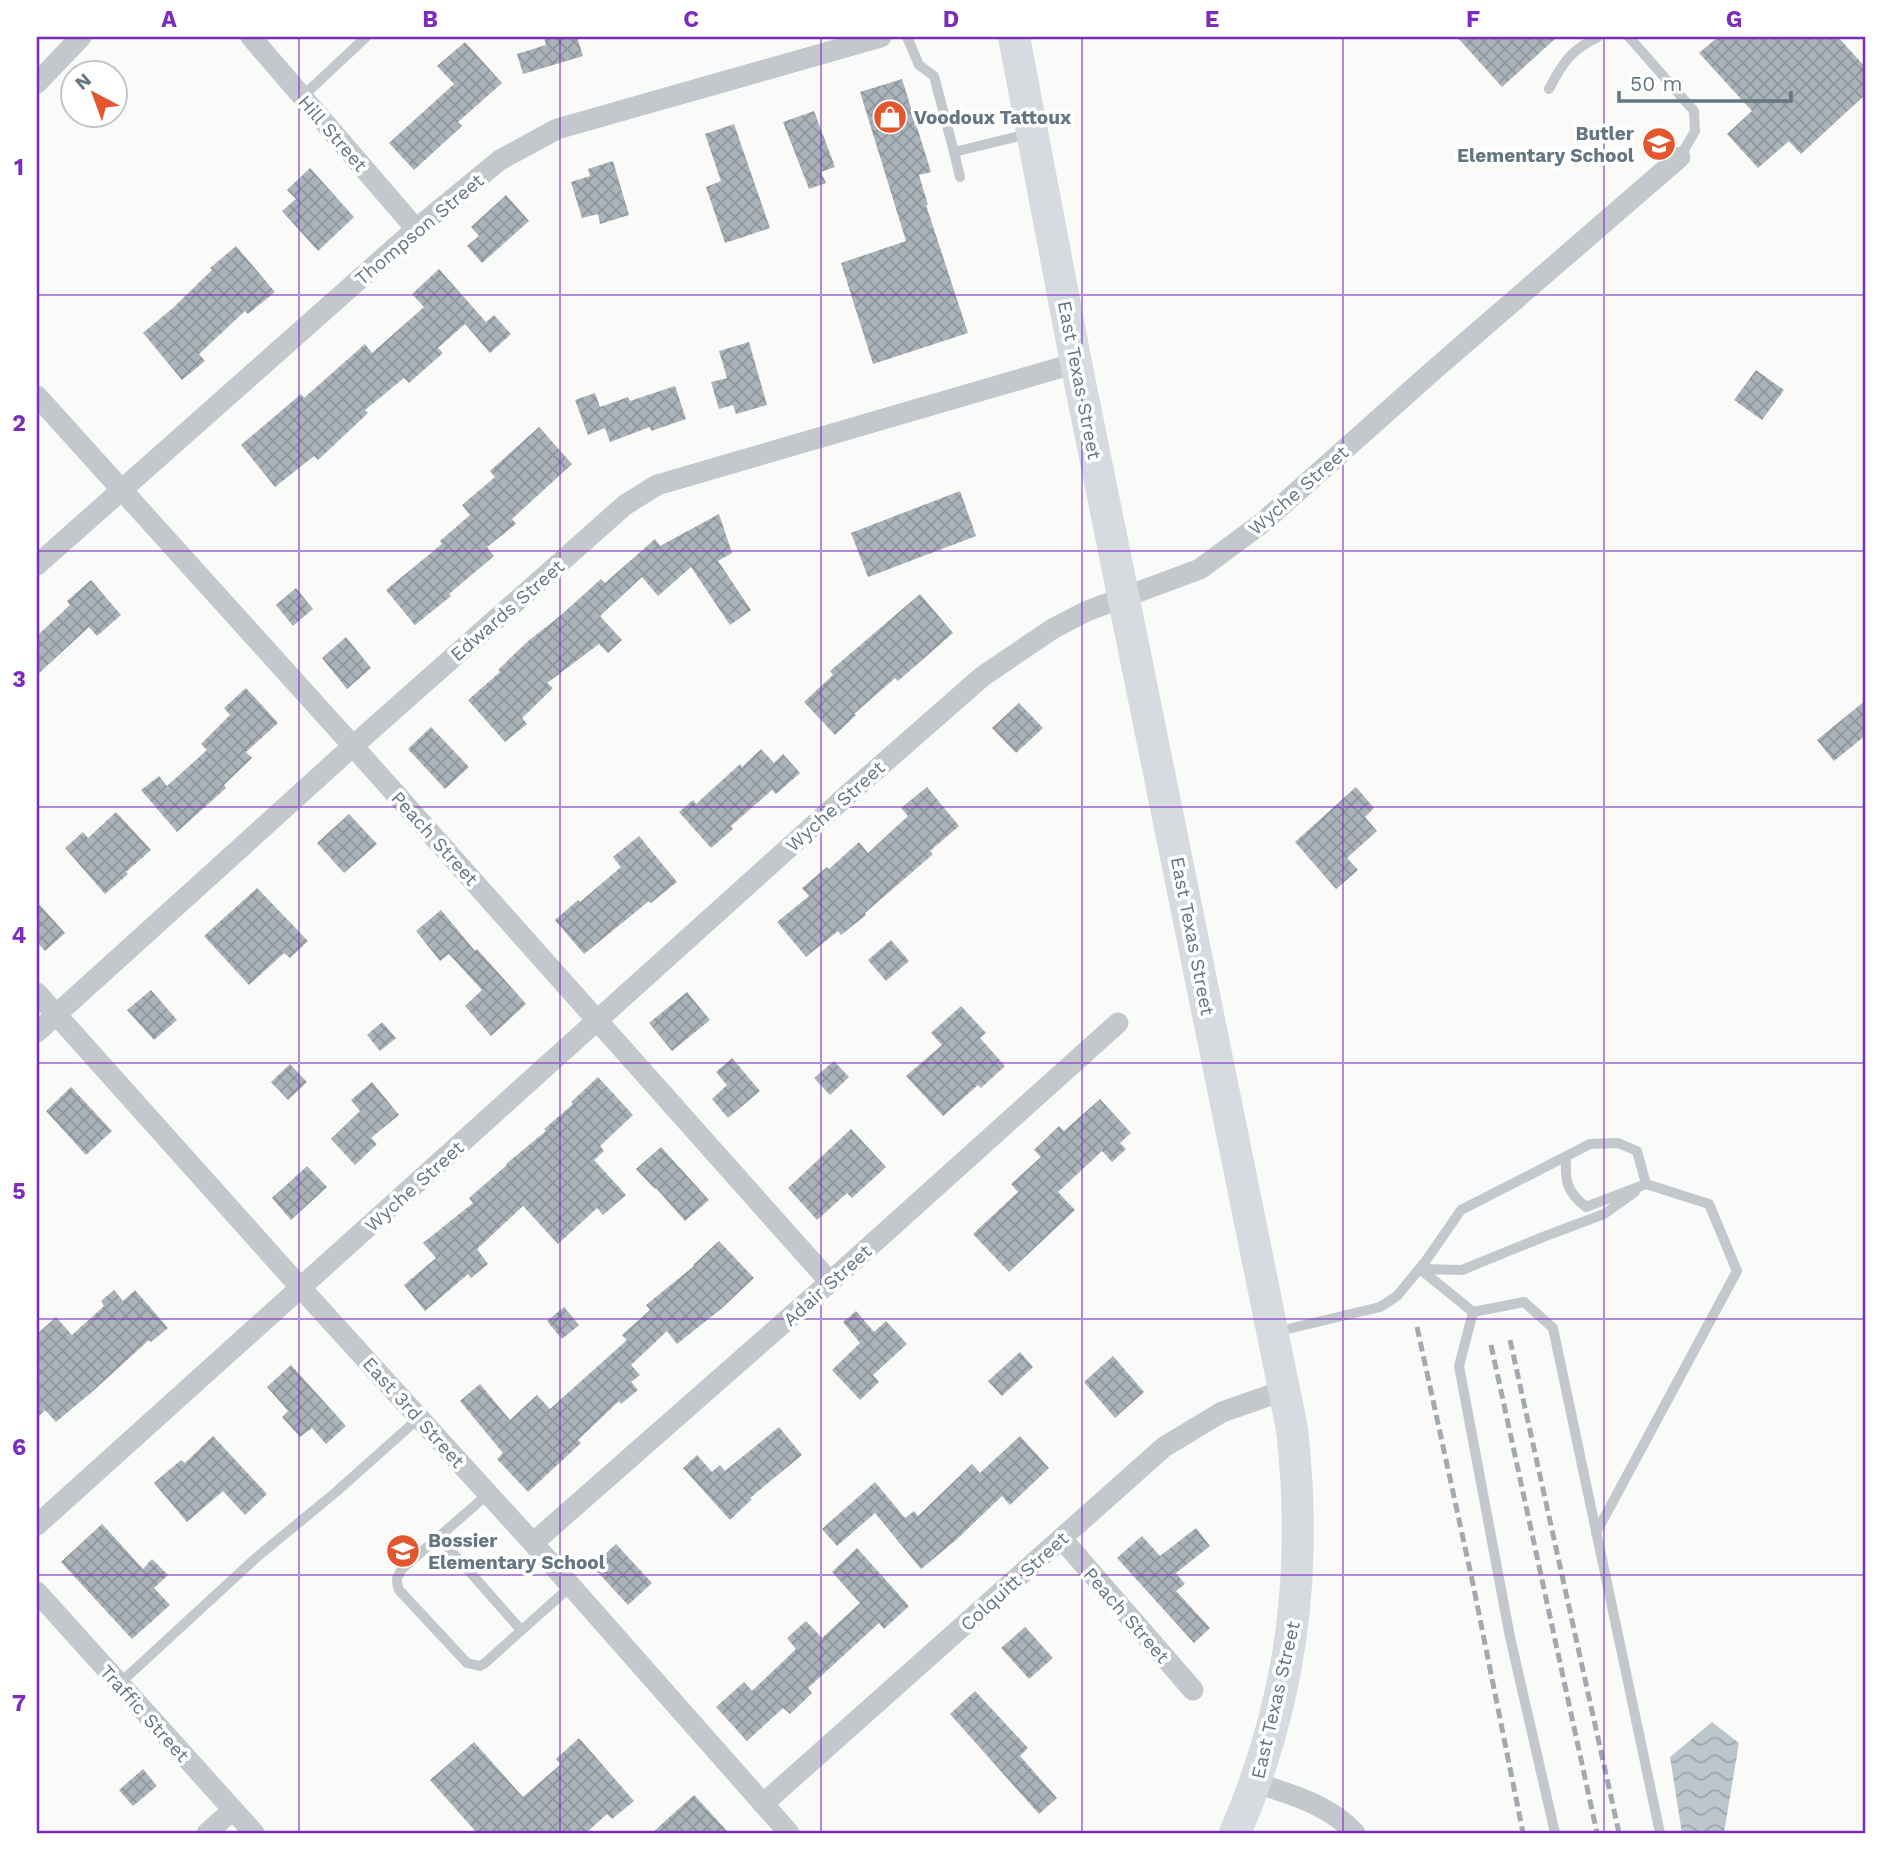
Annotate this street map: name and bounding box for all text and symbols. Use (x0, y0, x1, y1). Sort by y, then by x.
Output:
text: A (161, 6, 177, 33)
text: B (422, 6, 438, 33)
text: C (683, 6, 699, 33)
text: D (943, 6, 959, 33)
text: E (1205, 6, 1219, 33)
text: F (1466, 6, 1480, 33)
text: G (1726, 6, 1742, 33)
north arrow (60, 60, 130, 130)
scale bar (1619, 60, 1791, 104)
text: N (70, 68, 96, 95)
text: 50 m (1630, 71, 1682, 96)
street label: Hill Street (293, 90, 372, 176)
shop icon: Voodoux Tattoux (871, 98, 909, 136)
place label: Voodoux Tattoux (914, 106, 1072, 129)
place label: Butler Elementary School (1457, 122, 1635, 167)
school or university icon: Butler Elementary School (1640, 125, 1678, 163)
text: 1 (14, 154, 24, 181)
street label: Thompson Street (350, 169, 488, 290)
street label: East Texas Street (1053, 299, 1106, 461)
text: 2 (12, 410, 26, 437)
street label: Wyche Street (1244, 441, 1353, 540)
street label: Edwards Street (446, 555, 569, 666)
text: 3 (12, 666, 26, 693)
street label: Wyche Street (781, 756, 890, 857)
street label: Peach Street (386, 786, 483, 890)
street label: East Texas Street (1166, 855, 1219, 1017)
text: 4 (12, 922, 27, 949)
street label: Wyche Street (360, 1136, 469, 1237)
text: 5 (12, 1178, 26, 1205)
street label: Adair Street (778, 1240, 876, 1331)
street label: East 3rd Street (358, 1352, 470, 1473)
text: 6 (12, 1434, 26, 1461)
street label: Colquitt Street (956, 1527, 1073, 1636)
place label: Bossier Elementary School (428, 1529, 606, 1574)
school or university icon: Bossier Elementary School (384, 1532, 422, 1570)
street label: Peach Street (1079, 1563, 1174, 1668)
street label: East Texas Street (1246, 1619, 1305, 1781)
street label: Traffic Street (95, 1660, 194, 1767)
text: 7 (12, 1690, 26, 1717)

